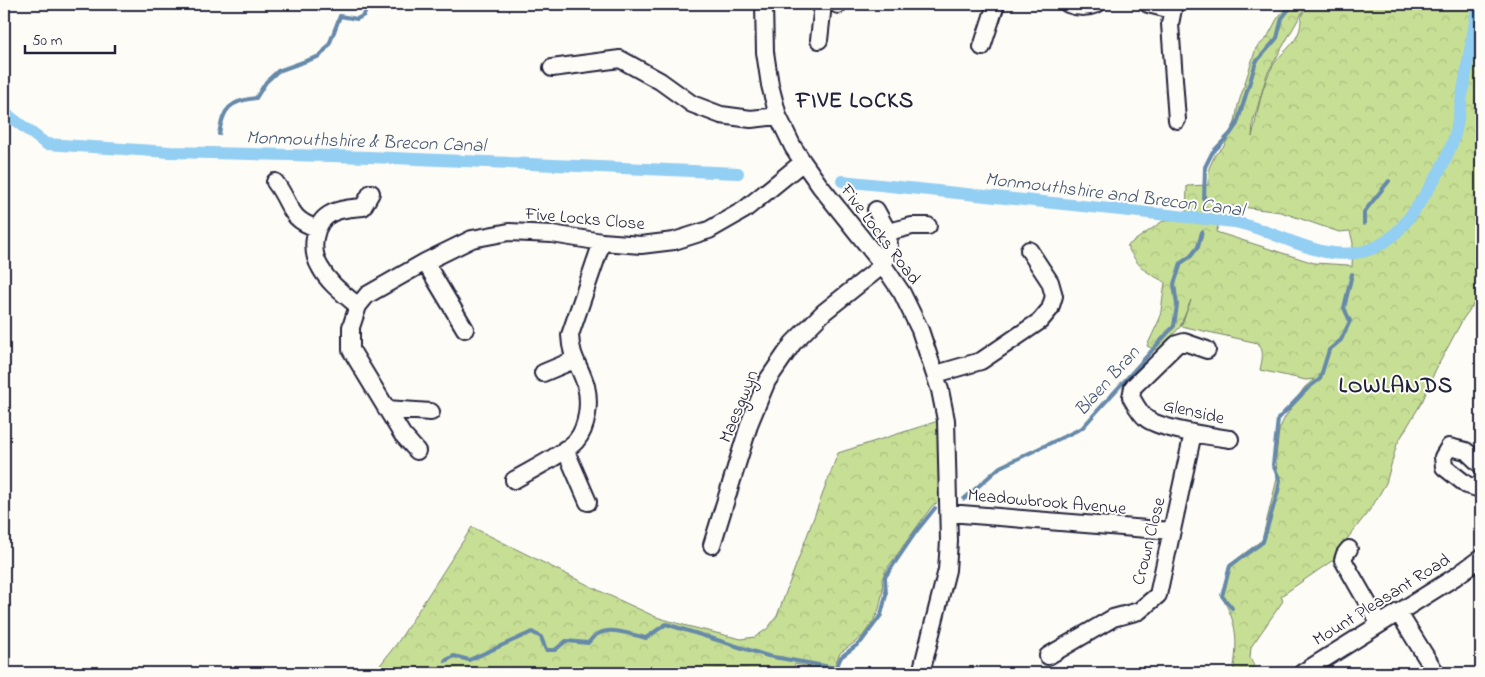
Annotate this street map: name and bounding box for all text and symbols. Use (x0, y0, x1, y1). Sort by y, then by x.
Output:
scale bar (25, 22, 115, 54)
text: 50 m (32, 30, 63, 52)
district label: FIVE LOCKS (795, 86, 914, 118)
water label: Monmouthshire & Brecon Canal (246, 125, 489, 160)
water label: Monmouthshire and Brecon Canal (983, 166, 1249, 225)
street label: Five Locks Road (832, 179, 926, 291)
street label: Five Locks Close (523, 202, 647, 238)
water label: Blaen Bran (1069, 340, 1147, 423)
street label: Maesgwyn (713, 366, 767, 448)
district label: LOWLANDS (1339, 371, 1453, 403)
street label: Glenside (1160, 393, 1228, 433)
street label: Meadowbrook Avenue (966, 483, 1128, 523)
street label: Crown Close (1127, 494, 1174, 588)
street label: Mount Pleasant Road (1308, 548, 1456, 653)

